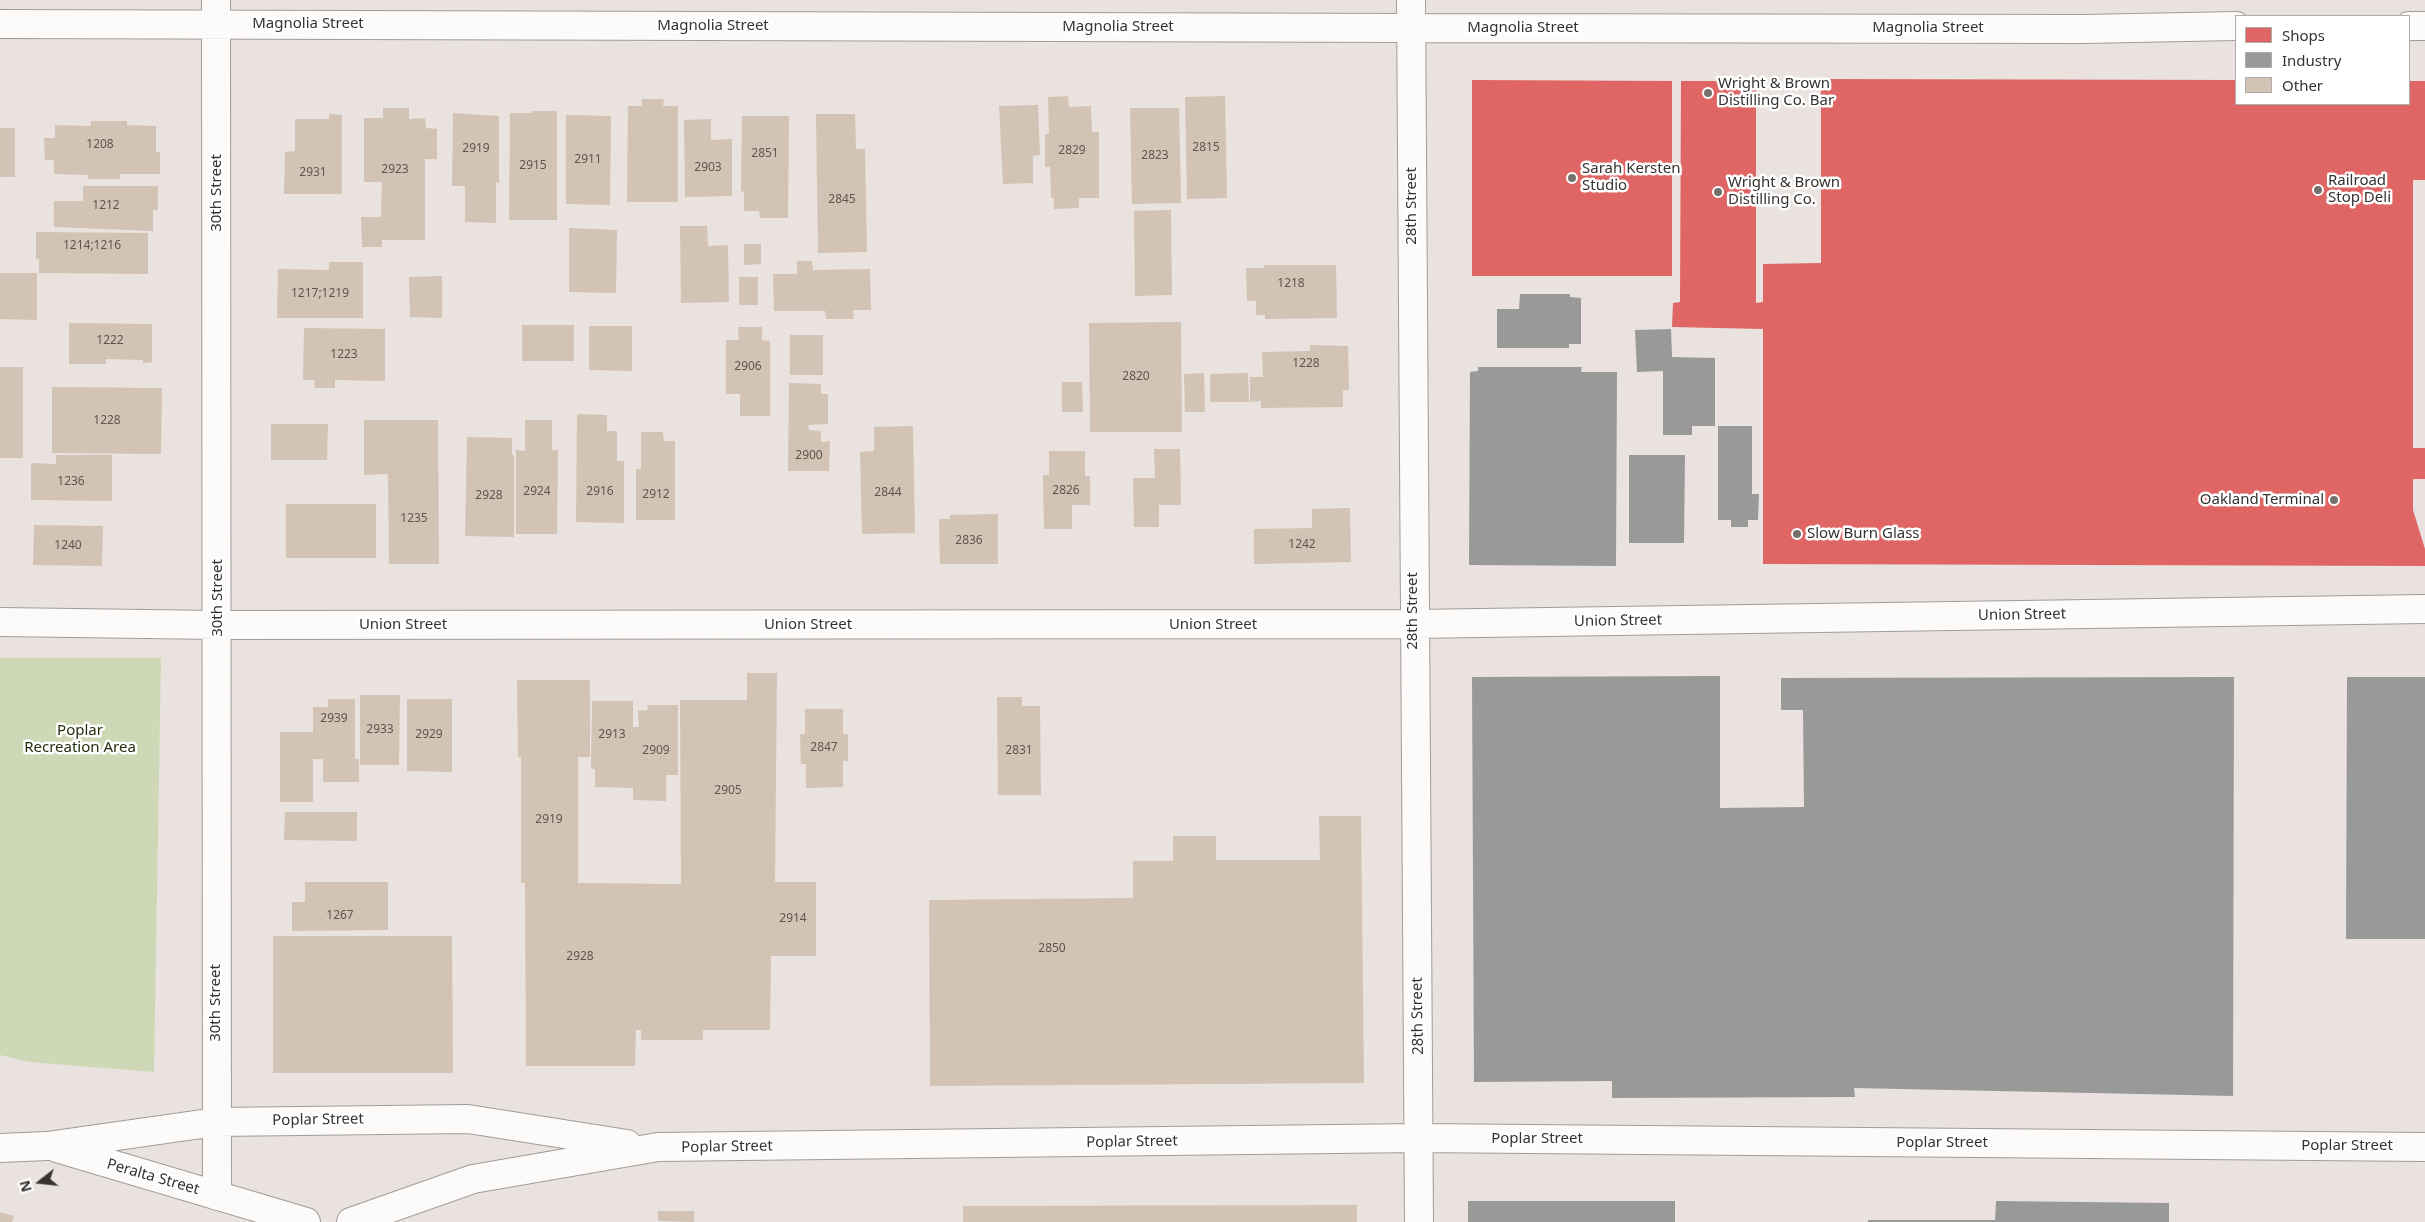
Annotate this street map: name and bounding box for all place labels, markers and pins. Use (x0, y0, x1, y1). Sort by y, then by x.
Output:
place label: Wright & Brown Distilling Co. Bar (1718, 75, 1834, 110)
marker: Wright & Brown Distilling Co. Bar (1702, 87, 1714, 99)
place label: Sarah Kersten Studio (1582, 160, 1680, 195)
marker: Sarah Kersten Studio (1566, 172, 1578, 184)
place label: Railroad Stop Deli (2328, 172, 2391, 207)
place label: Wright & Brown Distilling Co. (1728, 174, 1840, 209)
marker: Railroad Stop Deli (2312, 184, 2324, 196)
marker: Wright & Brown Distilling Co. (1712, 186, 1724, 198)
place label: Oakland Terminal (2200, 491, 2324, 509)
marker: Oakland Terminal (2328, 494, 2340, 506)
place label: Slow Burn Glass (1807, 525, 1920, 543)
marker: Slow Burn Glass (1791, 528, 1803, 540)

